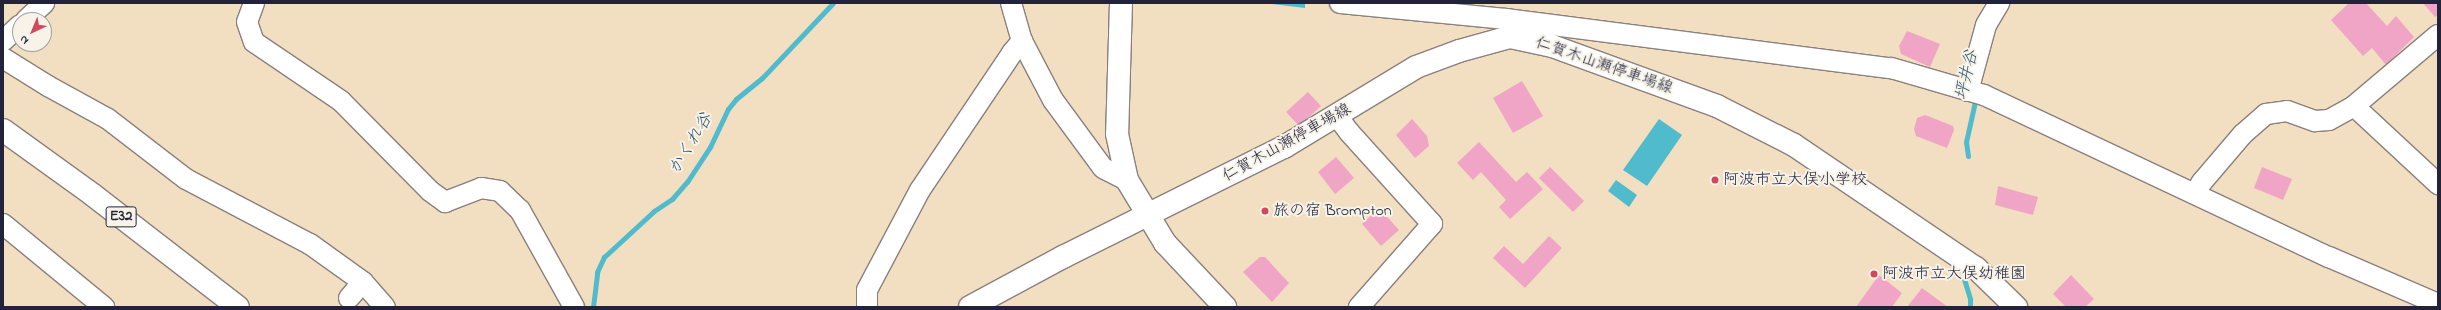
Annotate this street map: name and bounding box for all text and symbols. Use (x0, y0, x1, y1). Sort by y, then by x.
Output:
north arrow (12, 12, 52, 52)
text: N (16, 32, 33, 48)
street label: 仁賀木山瀬停車場線 (1533, 33, 1675, 99)
water label: 坪井谷 (1951, 48, 1983, 102)
street label: 仁賀木山瀬停車場線 (1219, 100, 1355, 186)
water label: かくれ谷 (665, 110, 717, 178)
place label: 阿波市立大俣小学校 (1723, 170, 1867, 190)
marker: 阿波市立大俣小学校 (1710, 175, 1720, 185)
place label: 旅の宿 Brompton (1273, 201, 1392, 221)
road number: E32 (105, 204, 137, 230)
marker: 旅の宿 Brompton (1260, 206, 1270, 216)
place label: 阿波市立大俣幼稚園 (1882, 264, 2026, 284)
marker: 阿波市立大俣幼稚園 (1869, 269, 1879, 279)

